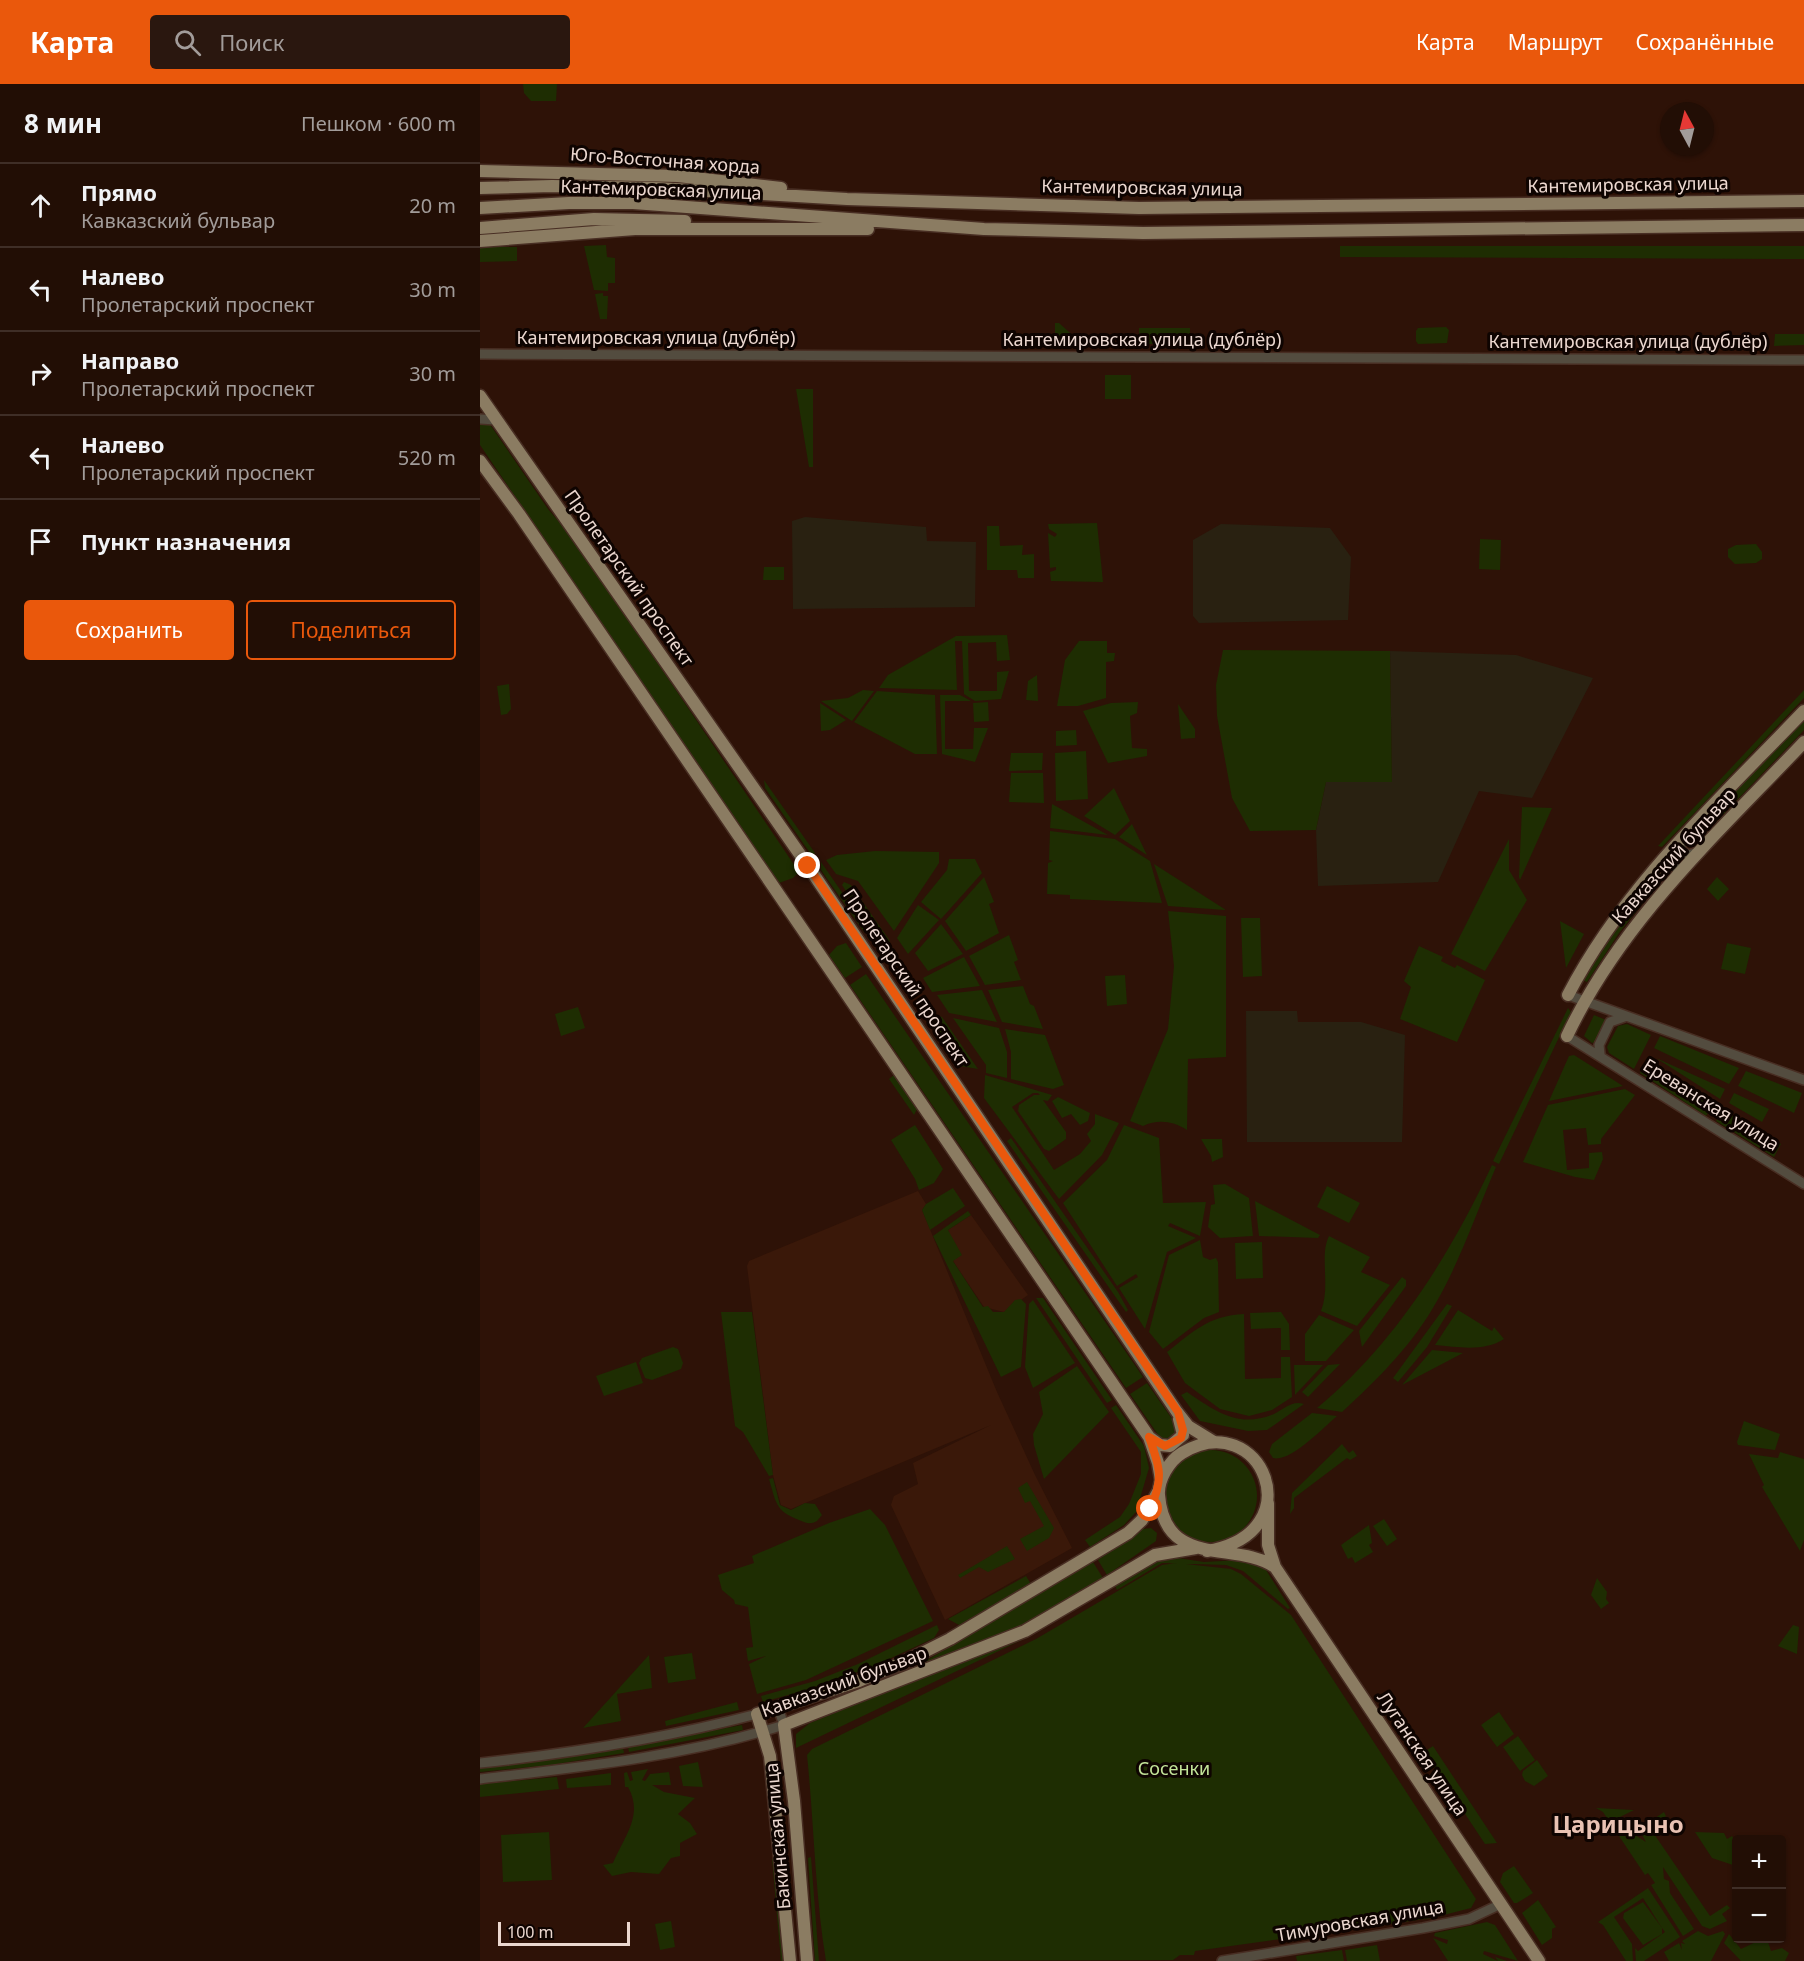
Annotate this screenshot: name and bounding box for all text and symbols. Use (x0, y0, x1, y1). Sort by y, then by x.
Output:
search box (150, 15, 570, 69)
text: Карта (30, 23, 114, 61)
icon: search (171, 26, 204, 59)
text: Поиск (219, 27, 285, 57)
text: Карта (1416, 28, 1475, 56)
text: Маршрут (1508, 28, 1603, 56)
text: Сохранённые (1636, 28, 1774, 56)
north arrow (1660, 102, 1714, 156)
text: 8 мин (24, 105, 102, 141)
text: Пешком · 600 m (301, 110, 456, 137)
street label: Юго-Восточная хорда (569, 141, 761, 179)
street label: Кантемировская улица (1527, 170, 1729, 198)
street label: Кантемировская улица (560, 173, 762, 205)
street label: Кантемировская улица (1041, 173, 1243, 201)
text: Прямо (81, 177, 157, 207)
icon: ahead (24, 189, 57, 222)
text: 20 m (409, 192, 456, 219)
text: Кавказский бульвар (81, 207, 275, 234)
text: Налево (81, 261, 164, 291)
icon: left (24, 273, 57, 306)
text: 30 m (409, 276, 456, 303)
text: Пролетарский проспект (81, 291, 314, 318)
street label: Кантемировская улица (дублёр) (517, 325, 795, 349)
street label: Кантемировская улица (дублёр) (1003, 327, 1281, 351)
street label: Кантемировская улица (дублёр) (1489, 329, 1767, 353)
text: Направо (81, 345, 179, 375)
icon: right (24, 357, 57, 390)
text: 30 m (409, 360, 456, 387)
text: Пролетарский проспект (81, 375, 314, 402)
text: Налево (81, 429, 164, 459)
icon: left (24, 441, 57, 474)
text: 520 m (398, 444, 456, 471)
text: Пролетарский проспект (81, 459, 314, 486)
street label: Пролетарский проспект (560, 484, 700, 671)
icon: arrive (24, 525, 57, 558)
text: Пункт назначения (81, 526, 291, 556)
button: Сохранить (24, 600, 234, 660)
button: Поделиться (246, 600, 456, 660)
street label: Кавказский бульвар (1606, 782, 1741, 928)
route end (794, 852, 820, 878)
street label: Пролетарский проспект (838, 884, 976, 1072)
street label: Ереванская улица (1639, 1053, 1784, 1156)
route start (1136, 1495, 1162, 1521)
street label: Кавказский бульвар (757, 1640, 930, 1722)
street label: Луганская улица (1372, 1687, 1473, 1820)
park label: Сосенки (1138, 1756, 1210, 1780)
street label: Бакинская улица (759, 1762, 795, 1910)
district label: Царицыно (1552, 1807, 1684, 1840)
map controls (1732, 1835, 1786, 1943)
button: + (1732, 1835, 1786, 1889)
button: − (1732, 1889, 1786, 1943)
street label: Тимуровская улица (1274, 1893, 1445, 1947)
scale bar (498, 1919, 630, 1946)
text: 100 m (507, 1921, 554, 1943)

